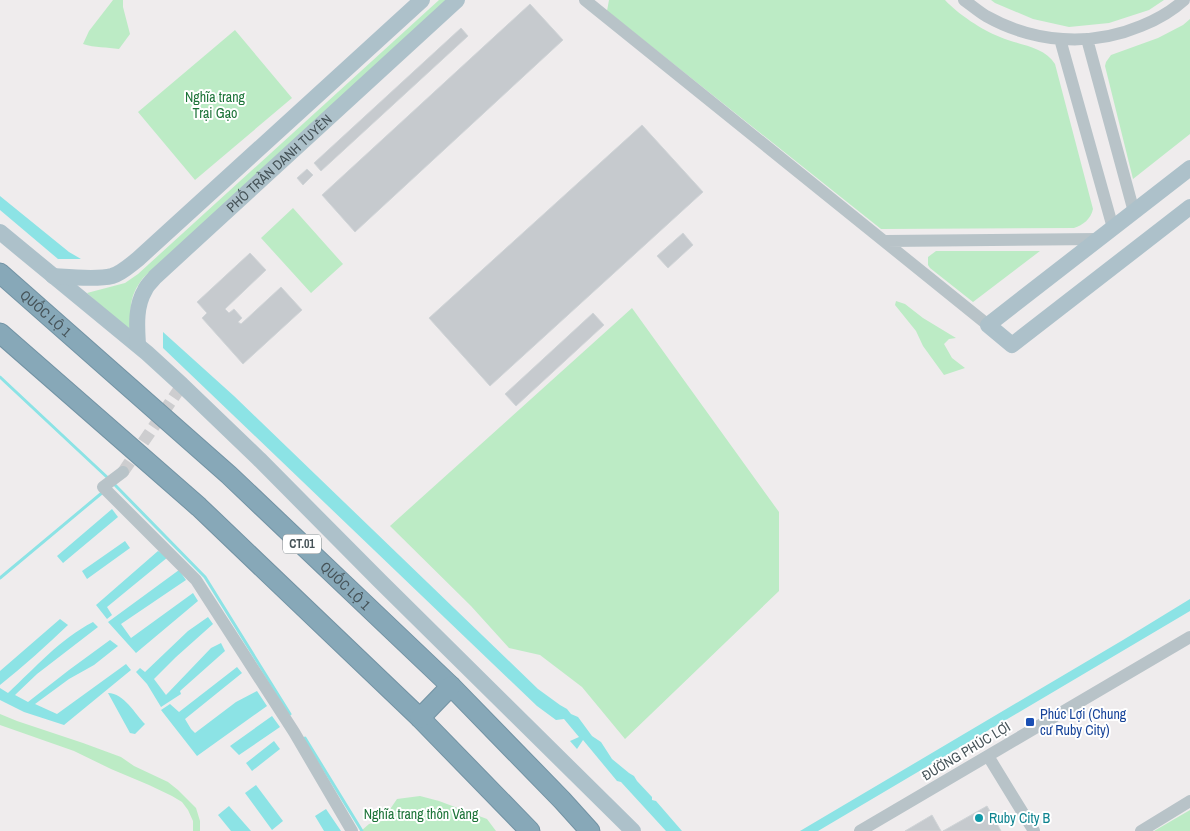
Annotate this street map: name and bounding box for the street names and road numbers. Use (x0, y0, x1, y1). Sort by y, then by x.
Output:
street label: PHỐ TRẦN DANH TUYÊN (222, 110, 336, 216)
street label: QUỐC LỘ 1 (16, 286, 76, 341)
road number: CT.01 (283, 534, 321, 554)
street label: QUỐC LỘ 1 (317, 558, 375, 614)
street label: ĐƯỜNG PHÚC LỢI (918, 717, 1014, 785)

